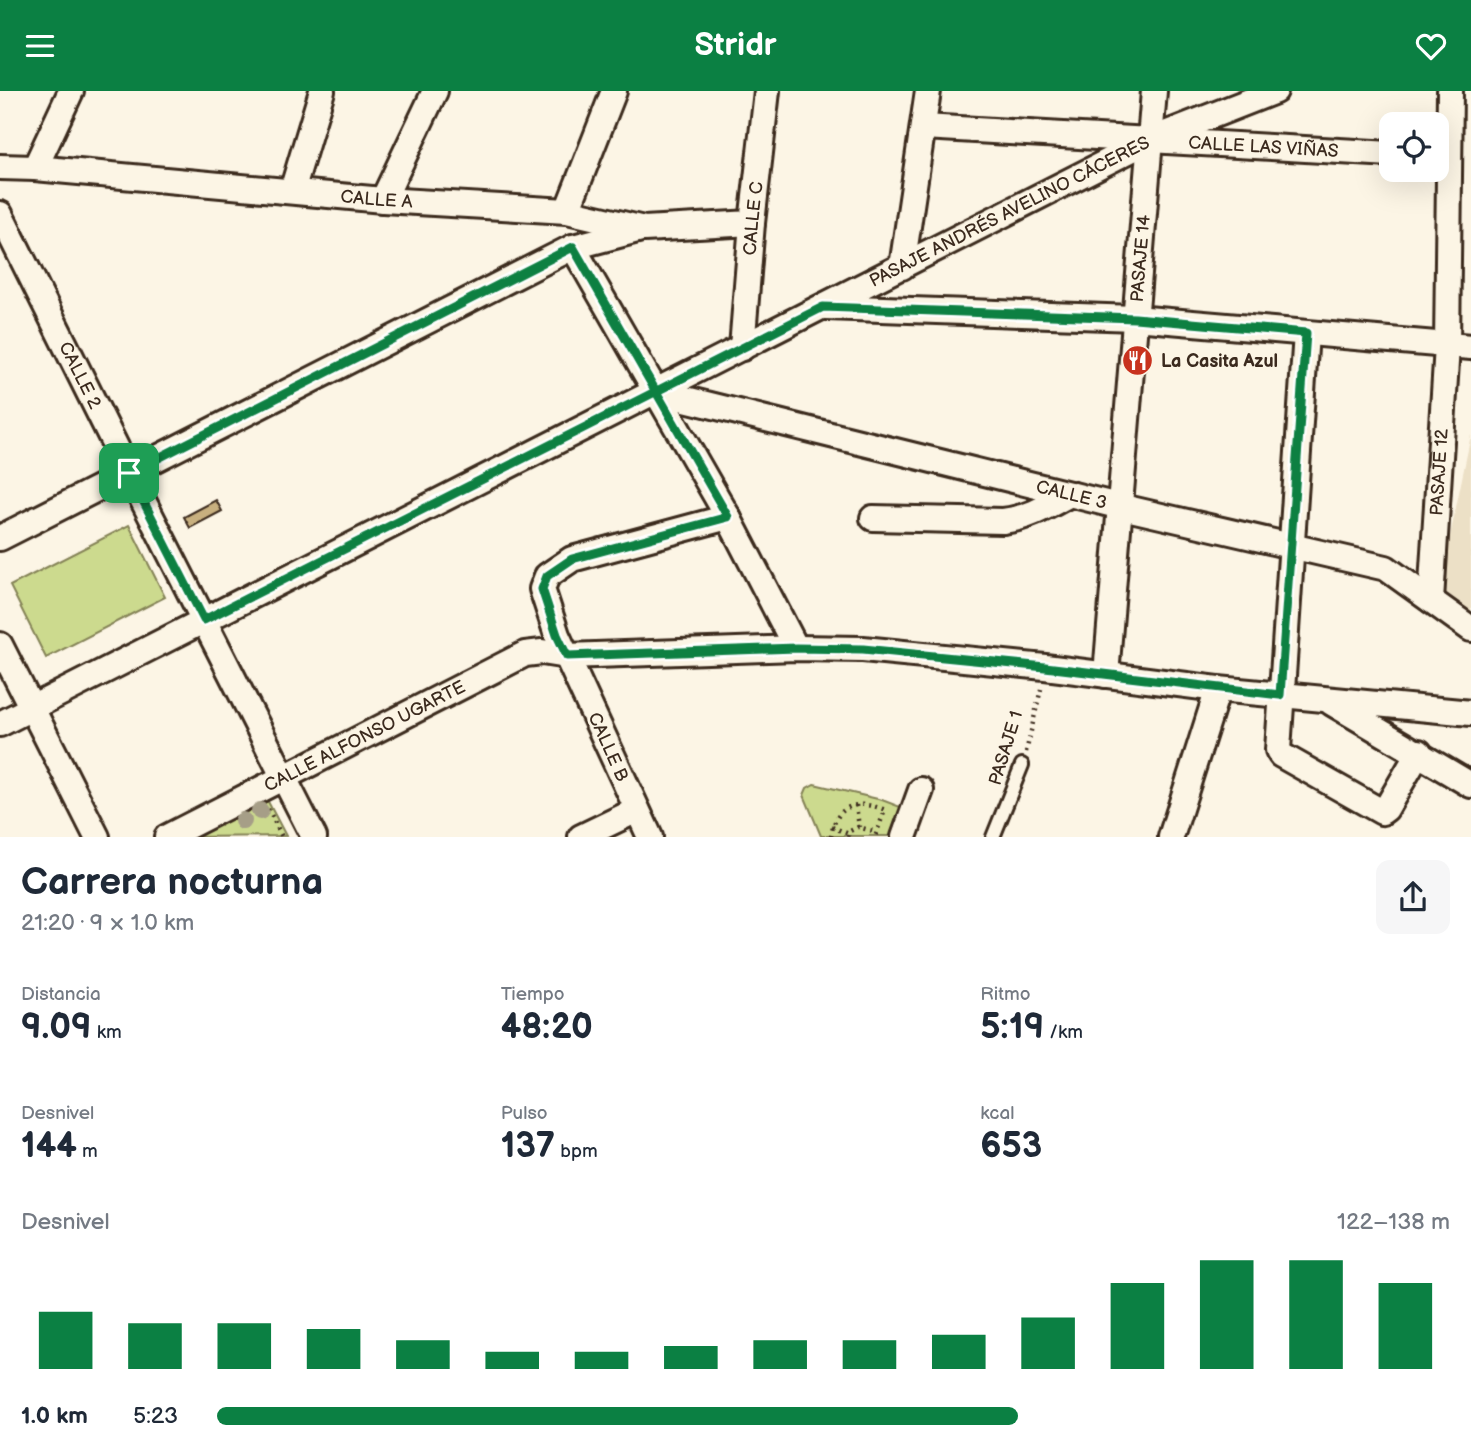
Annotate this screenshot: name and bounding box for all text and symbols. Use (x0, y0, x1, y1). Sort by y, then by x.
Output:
text: Stridr (694, 26, 777, 65)
icon: menu (21, 27, 59, 65)
icon: heart (1412, 27, 1450, 65)
map controls (1379, 112, 1449, 182)
button: locate (1379, 112, 1449, 182)
street label: PASAJE ANDRÉS AVELINO CÁCERES (866, 132, 1153, 291)
street label: CALLE LAS VIÑAS (1188, 132, 1339, 161)
street label: CALLE C (739, 180, 767, 256)
street label: CALLE A (340, 186, 413, 212)
street label: PASAJE 14 (1126, 214, 1154, 303)
street label: CALLE 2 (55, 338, 106, 412)
restaurant icon: La Casita Azul (1121, 344, 1155, 378)
place label: La Casita Azul (1161, 351, 1278, 372)
street label: PASAJE 12 (1426, 428, 1452, 516)
pin (99, 443, 159, 503)
icon: arrive (110, 454, 148, 492)
street label: CALLE 3 (1034, 476, 1109, 513)
street label: CALLE ALFONSO UGARTE (261, 676, 469, 796)
street label: PASAJE 1 (985, 708, 1027, 788)
street label: CALLE B (583, 709, 633, 785)
text: Carrera nocturna (21, 860, 323, 905)
button: share (1376, 860, 1450, 934)
text: 21:20 · 9 × 1.0 km (21, 909, 194, 937)
text: Distancia (21, 983, 101, 1006)
text: Tiempo (501, 983, 565, 1006)
text: Ritmo (980, 983, 1031, 1006)
text: 9.09 (21, 1006, 92, 1049)
text: 48:20 (501, 1006, 593, 1049)
text: 5:19 (980, 1006, 1044, 1049)
text: km (92, 1021, 122, 1044)
text: /km (1044, 1021, 1083, 1044)
text: Desnivel (21, 1102, 94, 1125)
text: Pulso (501, 1102, 548, 1125)
text: kcal (980, 1102, 1014, 1125)
text: 144 (21, 1125, 77, 1168)
text: 137 (501, 1125, 555, 1168)
text: 653 (980, 1125, 1042, 1168)
text: m (77, 1140, 98, 1163)
text: bpm (555, 1140, 598, 1163)
text: Desnivel (21, 1208, 110, 1236)
text: 122–138 m (1337, 1208, 1450, 1236)
text: 1.0 km (21, 1402, 88, 1430)
text: 5:23 (133, 1402, 178, 1430)

